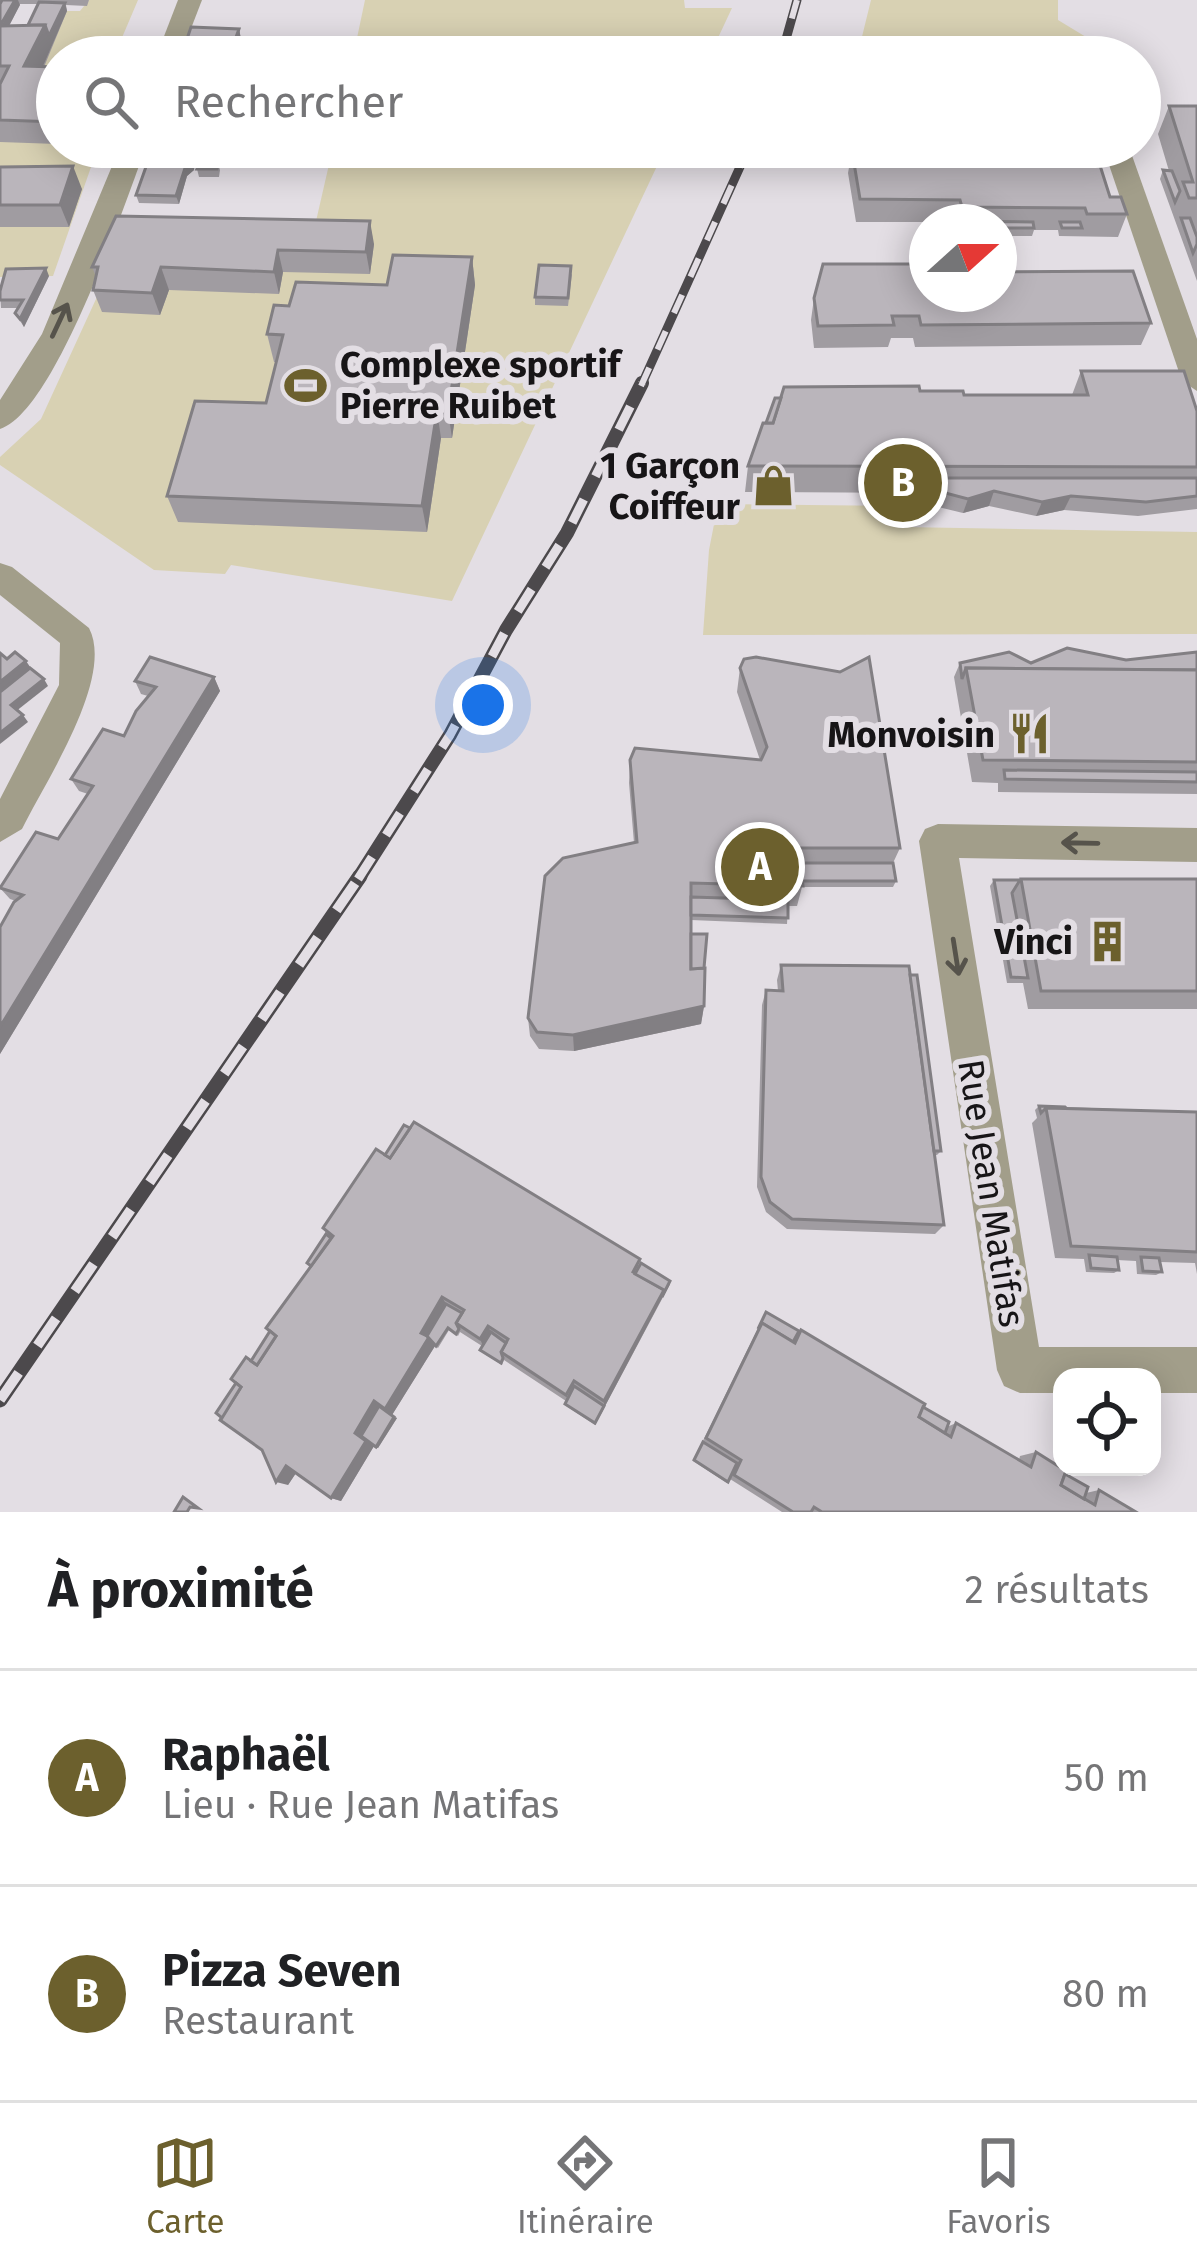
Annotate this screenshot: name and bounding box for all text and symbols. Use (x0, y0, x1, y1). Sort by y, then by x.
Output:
search box (36, 36, 1161, 168)
icon: search (78, 69, 144, 135)
text: Rechercher (174, 75, 403, 129)
north arrow (909, 204, 1017, 312)
one-way arrow (50, 303, 72, 339)
place label: Complexe sportif Pierre Ruibet (340, 343, 624, 428)
sports icon: Complexe sportif Pierre Ruibet (283, 362, 329, 408)
pin: B (864, 438, 942, 528)
place label: 1 Garçon Coiffeur (600, 444, 741, 529)
shop icon: 1 Garçon Coiffeur (751, 463, 797, 509)
your location (453, 675, 513, 735)
restaurant icon: Monvoisin (1006, 711, 1052, 757)
place label: Monvoisin (827, 713, 995, 757)
pin: A (721, 822, 799, 912)
one-way arrow (1061, 832, 1100, 855)
building icon: Vinci (1084, 918, 1130, 964)
place label: Vinci (993, 920, 1073, 964)
one-way arrow (945, 937, 968, 976)
street label: Rue Jean Matifas (948, 1056, 1034, 1330)
map controls (1053, 1368, 1161, 1476)
button: locate (1053, 1368, 1161, 1476)
text: À proximité (48, 1559, 314, 1621)
text: 2 résultats (965, 1567, 1149, 1613)
text: Raphaël (162, 1728, 330, 1782)
text: A (75, 1755, 99, 1801)
text: 50 m (1064, 1755, 1149, 1801)
text: Lieu · Rue Jean Matifas (162, 1782, 559, 1828)
text: Pizza Seven (162, 1944, 401, 1998)
text: B (75, 1971, 99, 2017)
text: 80 m (1062, 1971, 1149, 2017)
text: Restaurant (162, 1998, 354, 2044)
tab: Carte (146, 2130, 224, 2242)
tab: Itinéraire (517, 2130, 654, 2242)
tab: Favoris (946, 2130, 1051, 2242)

